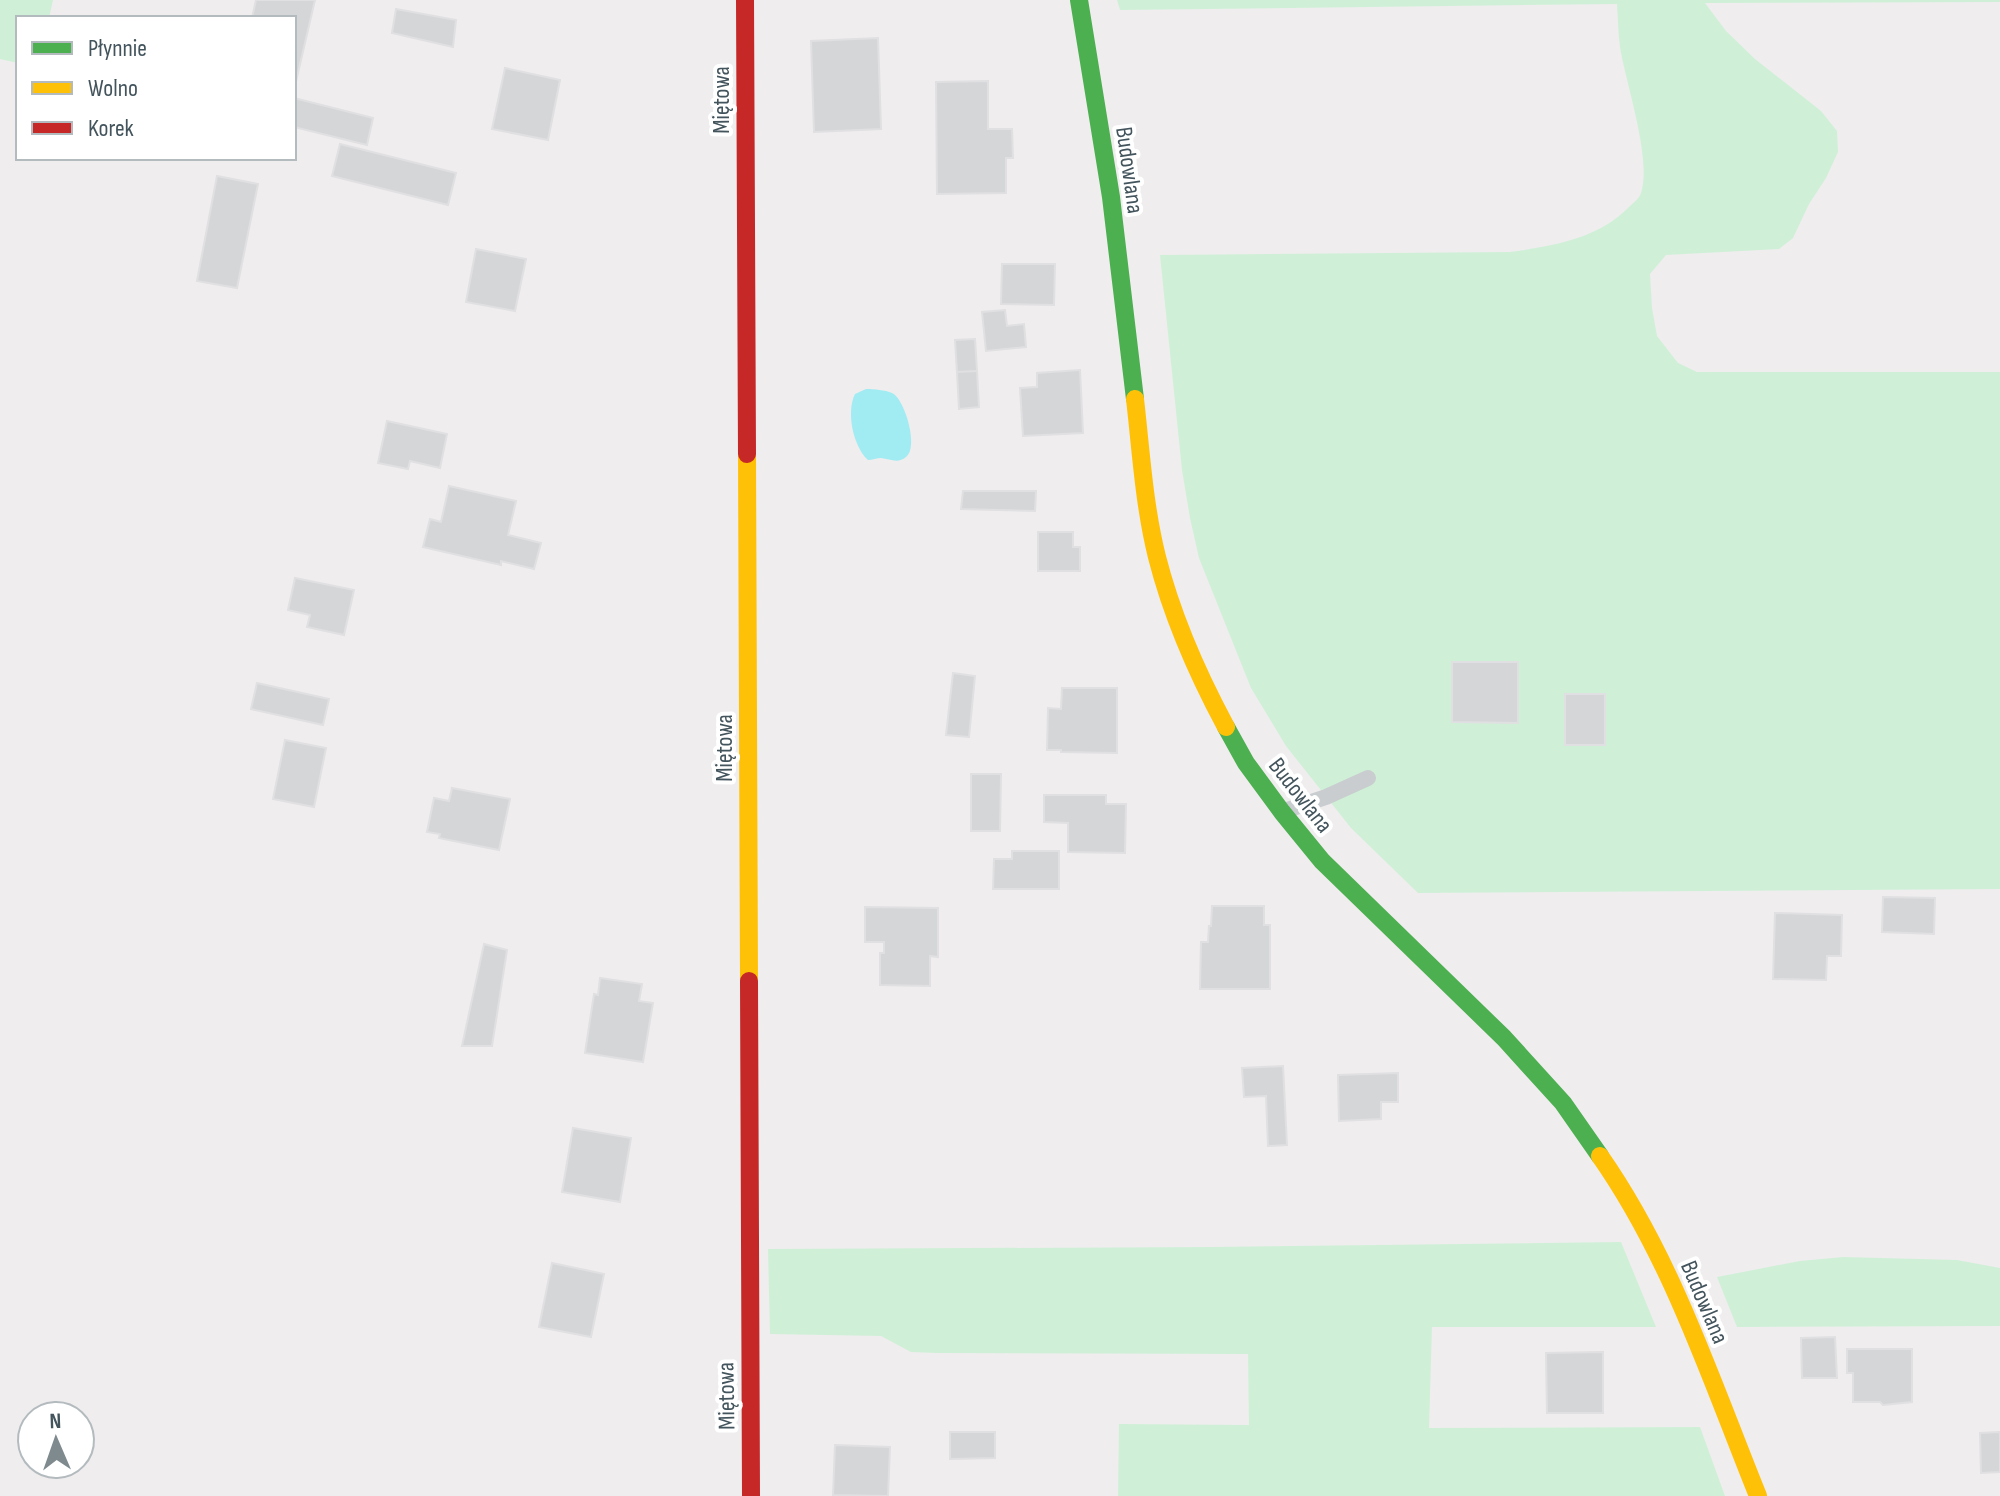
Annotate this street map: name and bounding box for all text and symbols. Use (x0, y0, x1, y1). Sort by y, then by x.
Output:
legend (16, 16, 296, 160)
text: Płynnie (88, 34, 147, 63)
street label: Miętowa (707, 66, 736, 134)
text: Wolno (88, 74, 138, 103)
text: Korek (88, 114, 134, 143)
street label: Budowlana (1109, 125, 1150, 215)
street label: Miętowa (710, 714, 739, 782)
street label: Budowlana (1262, 752, 1339, 839)
street label: Budowlana (1674, 1256, 1735, 1348)
street label: Miętowa (711, 1362, 742, 1430)
north arrow (16, 1400, 96, 1480)
text: N (49, 1408, 62, 1435)

